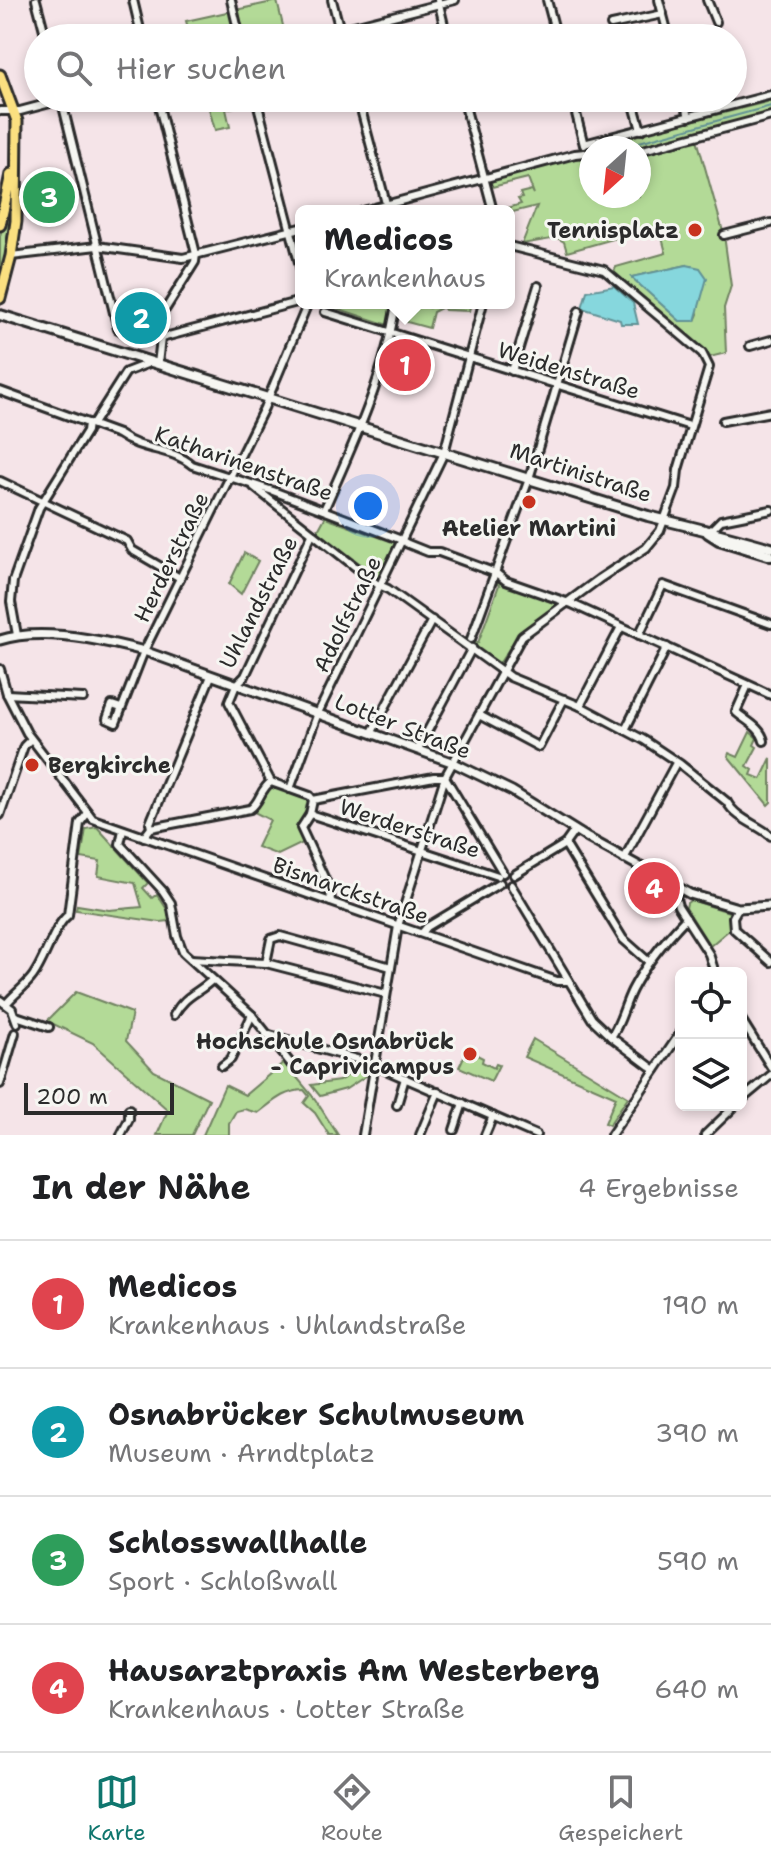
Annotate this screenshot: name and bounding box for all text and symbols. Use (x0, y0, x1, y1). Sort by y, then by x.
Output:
search box (24, 24, 747, 112)
icon: search (52, 46, 96, 90)
text: Hier suchen (116, 48, 286, 89)
north arrow (579, 136, 651, 208)
pin: 3 (23, 167, 75, 227)
popup (295, 205, 515, 309)
place label: Tennisplatz (547, 216, 679, 245)
text: Medicos (324, 219, 453, 260)
marker: Tennisplatz (686, 221, 704, 239)
text: Krankenhaus (324, 260, 486, 295)
pin: 2 (115, 288, 167, 348)
pin: 1 (379, 335, 431, 395)
street label: Weidenstraße (494, 335, 643, 406)
street label: Katharinenstraße (151, 419, 337, 508)
street label: Martinistraße (506, 436, 655, 509)
your location (348, 486, 388, 526)
street label: Herderstraße (127, 487, 216, 627)
marker: Atelier Martini (520, 493, 538, 511)
place label: Atelier Martini (442, 514, 616, 543)
street label: Uhlandstraße (213, 531, 304, 673)
street label: Adolfstraße (307, 551, 388, 677)
street label: Lotter Straße (331, 687, 475, 766)
place label: Bergkirche (48, 751, 171, 780)
marker: Bergkirche (23, 756, 41, 774)
street label: Werderstraße (336, 792, 484, 865)
street label: Bismarckstraße (269, 850, 433, 931)
pin: 4 (628, 858, 680, 918)
map controls (675, 967, 747, 1111)
button: locate (675, 967, 747, 1039)
place label: Hochschule Osnabrück - Caprivicampus (196, 1027, 454, 1081)
button: layers (675, 1039, 747, 1111)
marker: Hochschule Osnabrück - Caprivicampus (461, 1045, 479, 1063)
scale bar (24, 1079, 174, 1115)
text: 200 m (36, 1082, 108, 1111)
text: In der Nähe (32, 1164, 251, 1210)
text: 4 Ergebnisse (578, 1170, 739, 1205)
text: Medicos (108, 1266, 237, 1307)
text: 1 (52, 1287, 64, 1322)
text: 190 m (662, 1287, 739, 1322)
text: Krankenhaus · Uhlandstraße (108, 1307, 466, 1342)
text: Osnabrücker Schulmuseum (108, 1394, 524, 1435)
text: 2 (49, 1415, 67, 1450)
text: 390 m (655, 1415, 739, 1450)
text: Museum · Arndtplatz (108, 1435, 375, 1470)
text: Schlosswallhalle (108, 1522, 367, 1563)
text: 3 (49, 1543, 67, 1578)
text: 590 m (657, 1543, 739, 1578)
text: Sport · Schloßwall (108, 1563, 337, 1598)
text: Hausarztpraxis Am Westerberg (108, 1650, 599, 1691)
text: 4 (49, 1671, 67, 1706)
text: 640 m (654, 1671, 739, 1706)
text: Krankenhaus · Lotter Straße (108, 1691, 465, 1726)
tab: Karte (88, 1770, 146, 1847)
tab: Route (321, 1770, 383, 1847)
tab: Gespeichert (558, 1770, 683, 1847)

